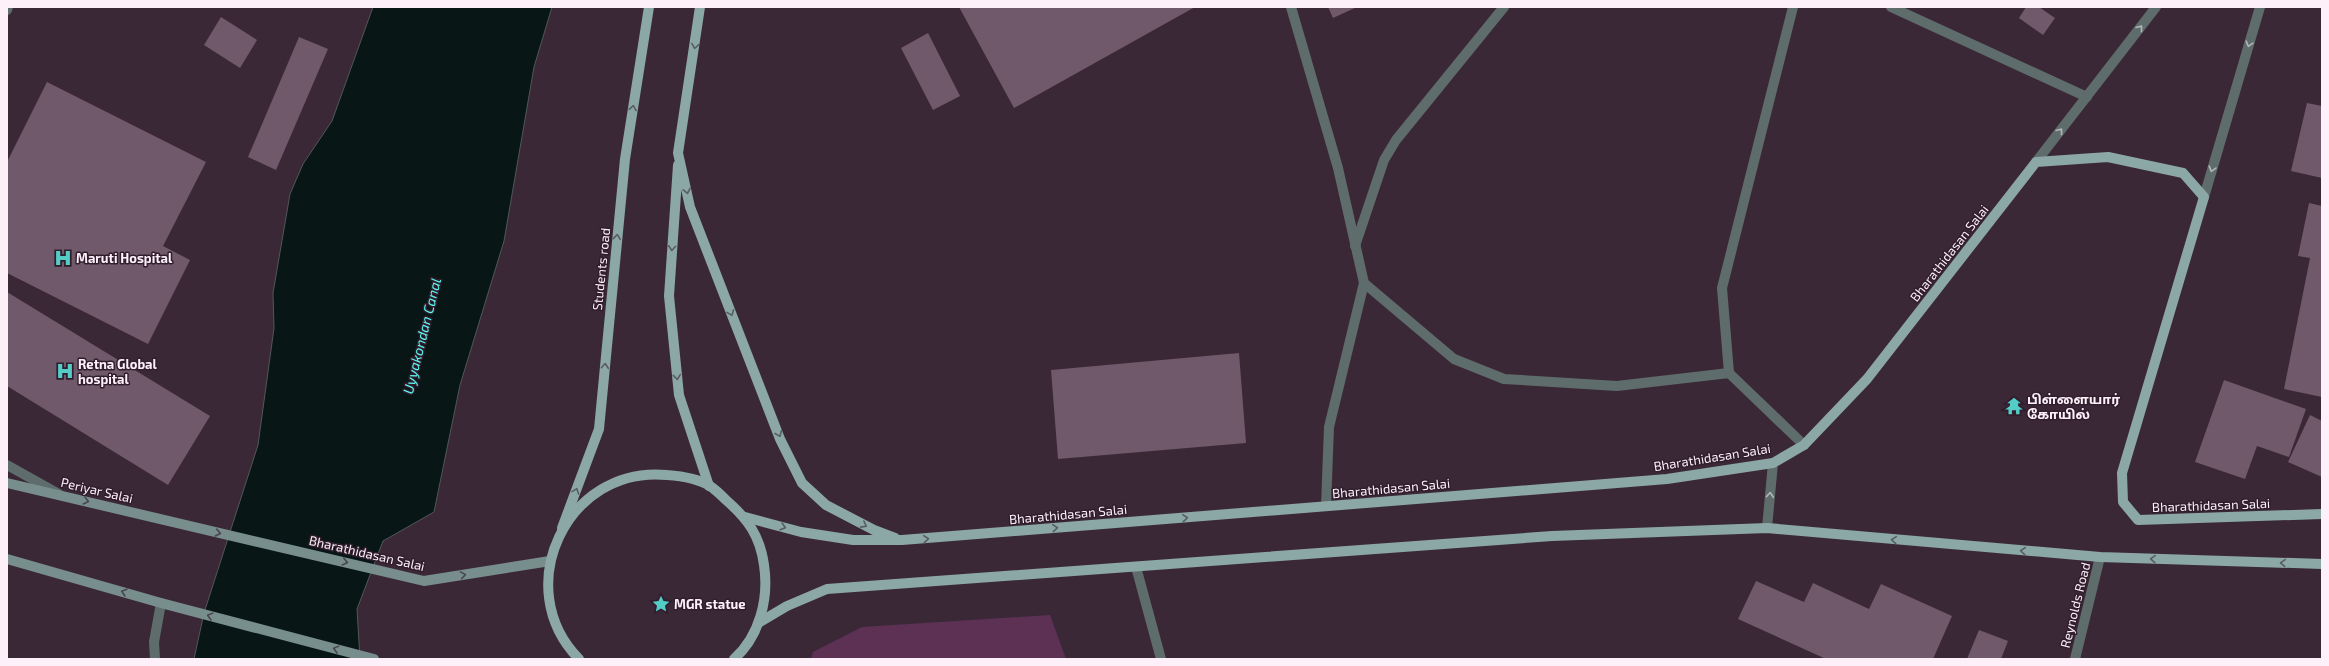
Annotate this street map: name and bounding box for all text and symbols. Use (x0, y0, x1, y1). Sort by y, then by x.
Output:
one-way arrow (2135, 26, 2142, 33)
one-way arrow (2245, 41, 2254, 48)
one-way arrow (691, 42, 699, 49)
one-way arrow (628, 104, 637, 111)
one-way arrow (2056, 129, 2063, 136)
one-way arrow (2208, 166, 2217, 173)
one-way arrow (682, 188, 690, 194)
street label: Bharathidasan Salai (1906, 201, 1992, 305)
street label: Students road (589, 227, 613, 311)
one-way arrow (613, 233, 622, 240)
one-way arrow (668, 245, 677, 251)
hospital icon: Maruti Hospital (53, 248, 73, 268)
place label: Maruti Hospital (76, 250, 173, 266)
water label: Uyyakondan Canal (399, 276, 444, 396)
one-way arrow (727, 309, 735, 316)
place label: Retna Global hospital (78, 356, 158, 387)
hospital icon: Retna Global hospital (55, 361, 75, 381)
one-way arrow (600, 363, 609, 369)
one-way arrow (672, 374, 681, 380)
place label: பிள்ளையார் கோயில் (2027, 391, 2120, 422)
temple icon: பிள்ளையார் கோயில் (2004, 396, 2024, 416)
one-way arrow (774, 430, 782, 437)
street label: Bharathidasan Salai (1652, 440, 1772, 474)
street label: Periyar Salai (59, 474, 135, 506)
street label: Bharathidasan Salai (1331, 475, 1451, 501)
one-way arrow (571, 488, 579, 495)
one-way arrow (1765, 492, 1774, 498)
street label: Bharathidasan Salai (2152, 495, 2270, 515)
one-way arrow (82, 496, 89, 505)
street label: Bharathidasan Salai (1008, 501, 1128, 527)
one-way arrow (1182, 513, 1188, 522)
one-way arrow (860, 520, 867, 528)
one-way arrow (779, 522, 786, 531)
one-way arrow (1052, 524, 1058, 533)
one-way arrow (215, 528, 221, 536)
street label: Bharathidasan Salai (308, 532, 426, 574)
one-way arrow (923, 534, 929, 543)
one-way arrow (1891, 535, 1897, 544)
one-way arrow (2020, 546, 2026, 555)
one-way arrow (2150, 555, 2156, 563)
one-way arrow (341, 557, 348, 566)
one-way arrow (2280, 559, 2286, 567)
street label: Reynolds Road (2057, 561, 2093, 649)
one-way arrow (460, 571, 466, 579)
one-way arrow (120, 588, 127, 597)
place icon: MGR statue (651, 594, 671, 614)
place label: MGR statue (674, 596, 746, 612)
one-way arrow (207, 612, 214, 621)
one-way arrow (333, 645, 340, 654)

